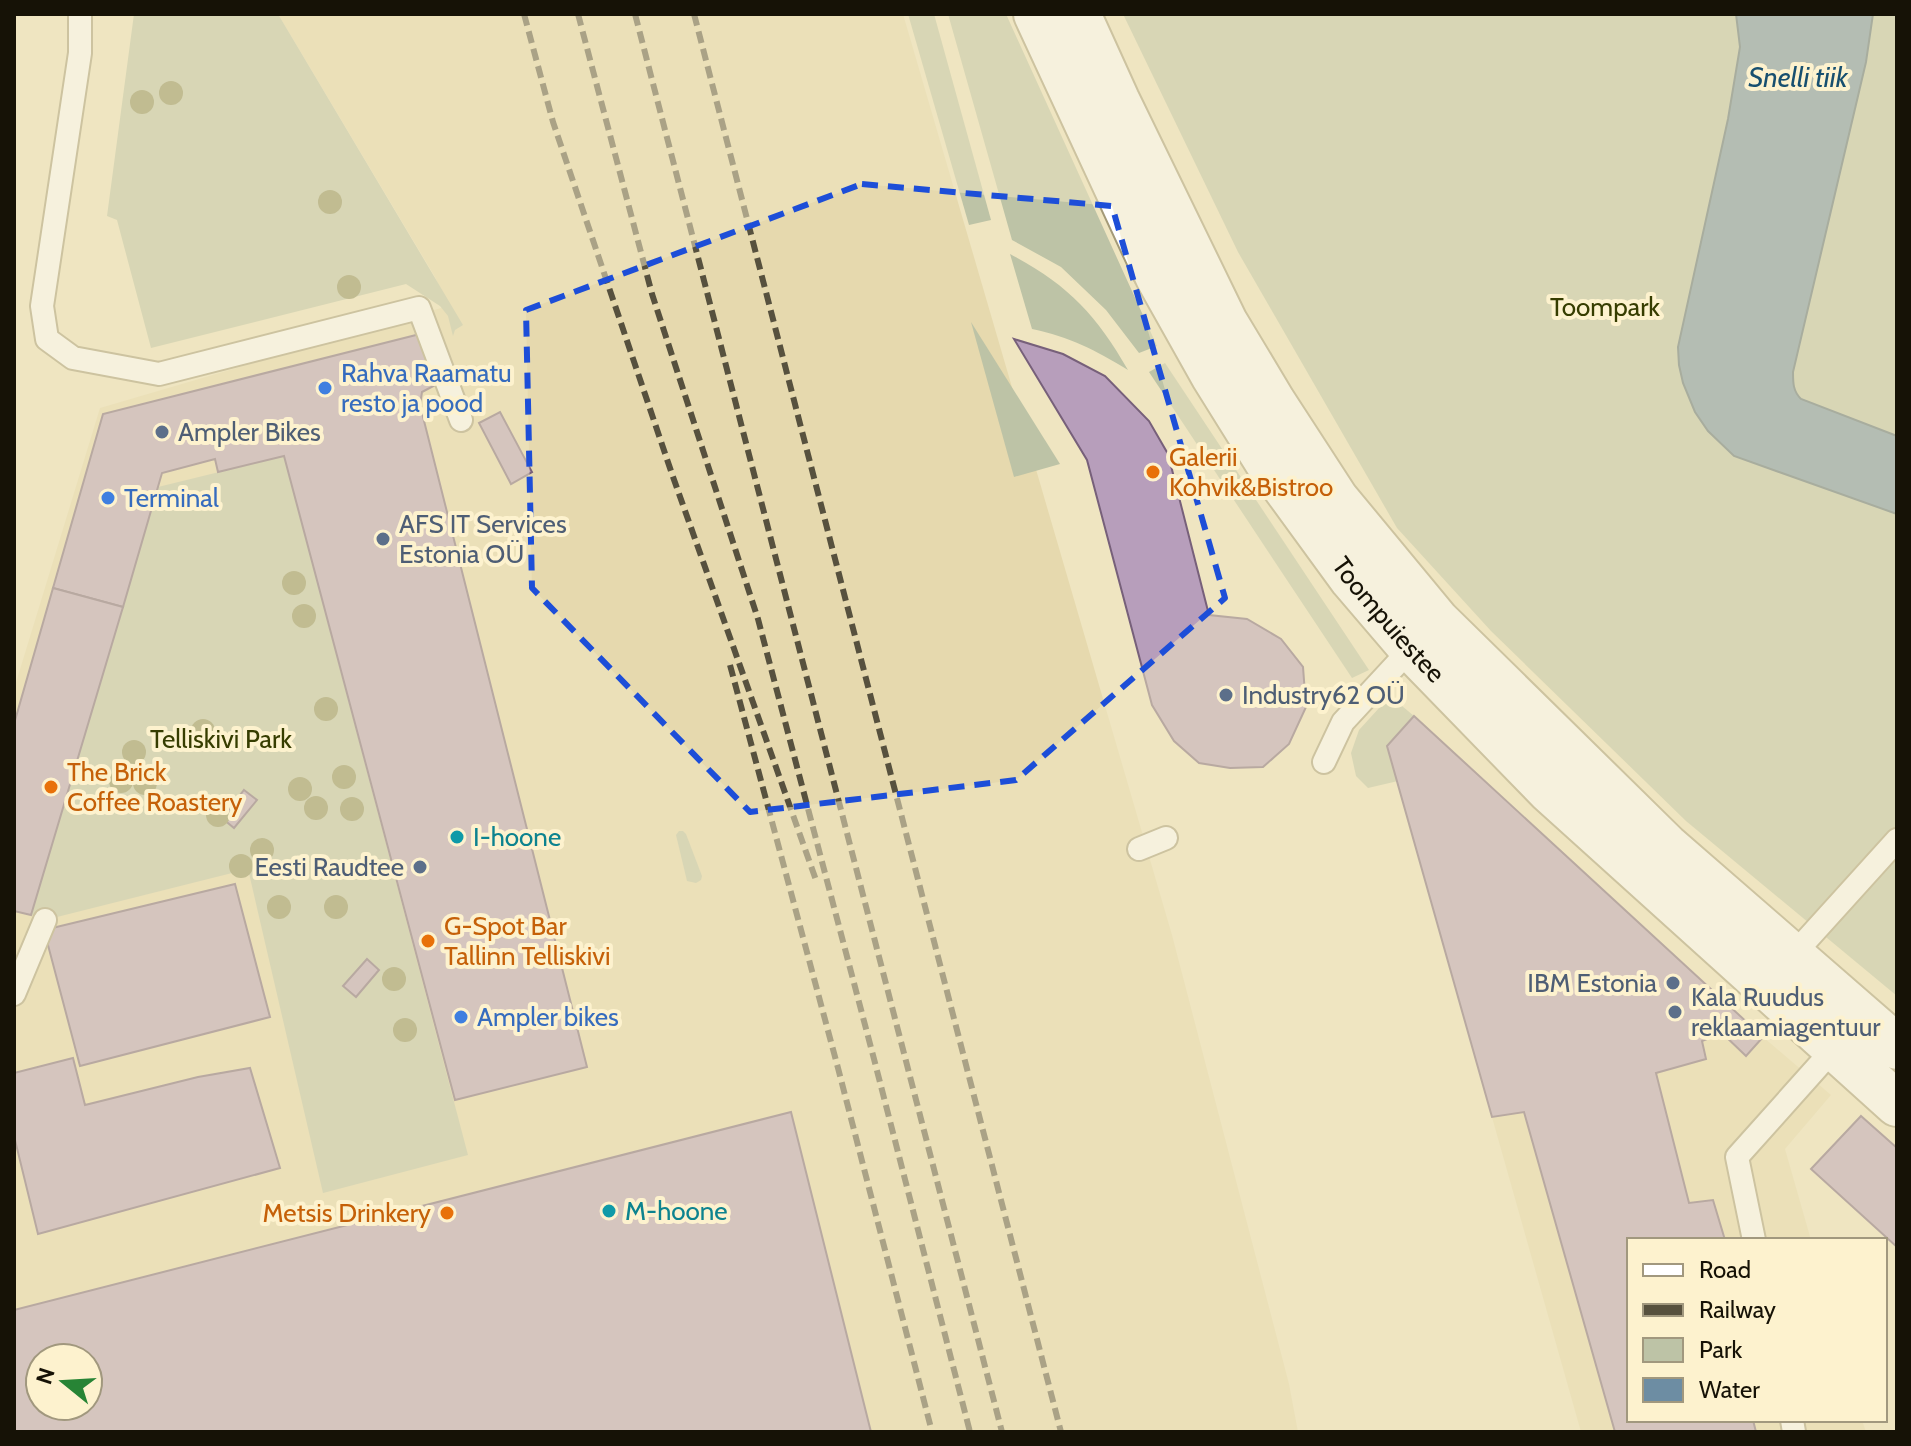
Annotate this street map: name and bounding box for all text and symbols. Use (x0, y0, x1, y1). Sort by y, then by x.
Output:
water label: Snelli tiik (1748, 60, 1849, 94)
park label: Toompark (1550, 291, 1660, 323)
place label: Rahva Raamatu resto ja pood (341, 357, 512, 419)
marker: Rahva Raamatu resto ja pood (316, 379, 334, 397)
place label: Ampler Bikes (178, 416, 321, 448)
marker: Ampler Bikes (153, 423, 171, 441)
place label: Galerii Kohvik&Bistroo (1169, 441, 1333, 503)
marker: Galerii Kohvik&Bistroo (1144, 463, 1162, 481)
place label: Terminal (124, 482, 219, 514)
marker: Terminal (99, 489, 117, 507)
place label: AFS IT Services Estonia OÜ (399, 508, 567, 570)
marker: AFS IT Services Estonia OÜ (374, 530, 392, 548)
street label: Toompuiestee (1325, 551, 1452, 689)
place label: Industry62 OÜ (1242, 679, 1405, 711)
marker: Industry62 OÜ (1217, 686, 1235, 704)
park label: Telliskivi Park (150, 723, 292, 755)
place label: The Brick Coffee Roastery (67, 756, 242, 818)
marker: The Brick Coffee Roastery (42, 778, 60, 796)
place label: I-hoone (473, 821, 561, 853)
marker: I-hoone (448, 828, 466, 846)
place label: Eesti Raudtee (254, 851, 404, 883)
marker: Eesti Raudtee (411, 858, 429, 876)
place label: G-Spot Bar Tallinn Telliskivi (444, 910, 611, 972)
marker: G-Spot Bar Tallinn Telliskivi (419, 932, 437, 950)
place label: IBM Estonia (1527, 967, 1658, 999)
marker: IBM Estonia (1664, 974, 1682, 992)
place label: Kala Ruudus reklaamiagentuur (1691, 981, 1881, 1043)
place label: Ampler bikes (477, 1001, 619, 1033)
marker: Kala Ruudus reklaamiagentuur (1666, 1003, 1684, 1021)
marker: Ampler bikes (452, 1008, 470, 1026)
place label: M-hoone (625, 1195, 728, 1227)
place label: Metsis Drinkery (263, 1197, 431, 1229)
marker: M-hoone (600, 1202, 618, 1220)
marker: Metsis Drinkery (438, 1204, 456, 1222)
legend (1627, 1238, 1887, 1422)
text: Road (1699, 1255, 1751, 1284)
text: Railway (1699, 1295, 1776, 1324)
text: Park (1699, 1335, 1742, 1364)
north arrow (24, 1342, 104, 1422)
text: N (30, 1364, 61, 1388)
text: Water (1699, 1375, 1760, 1404)

